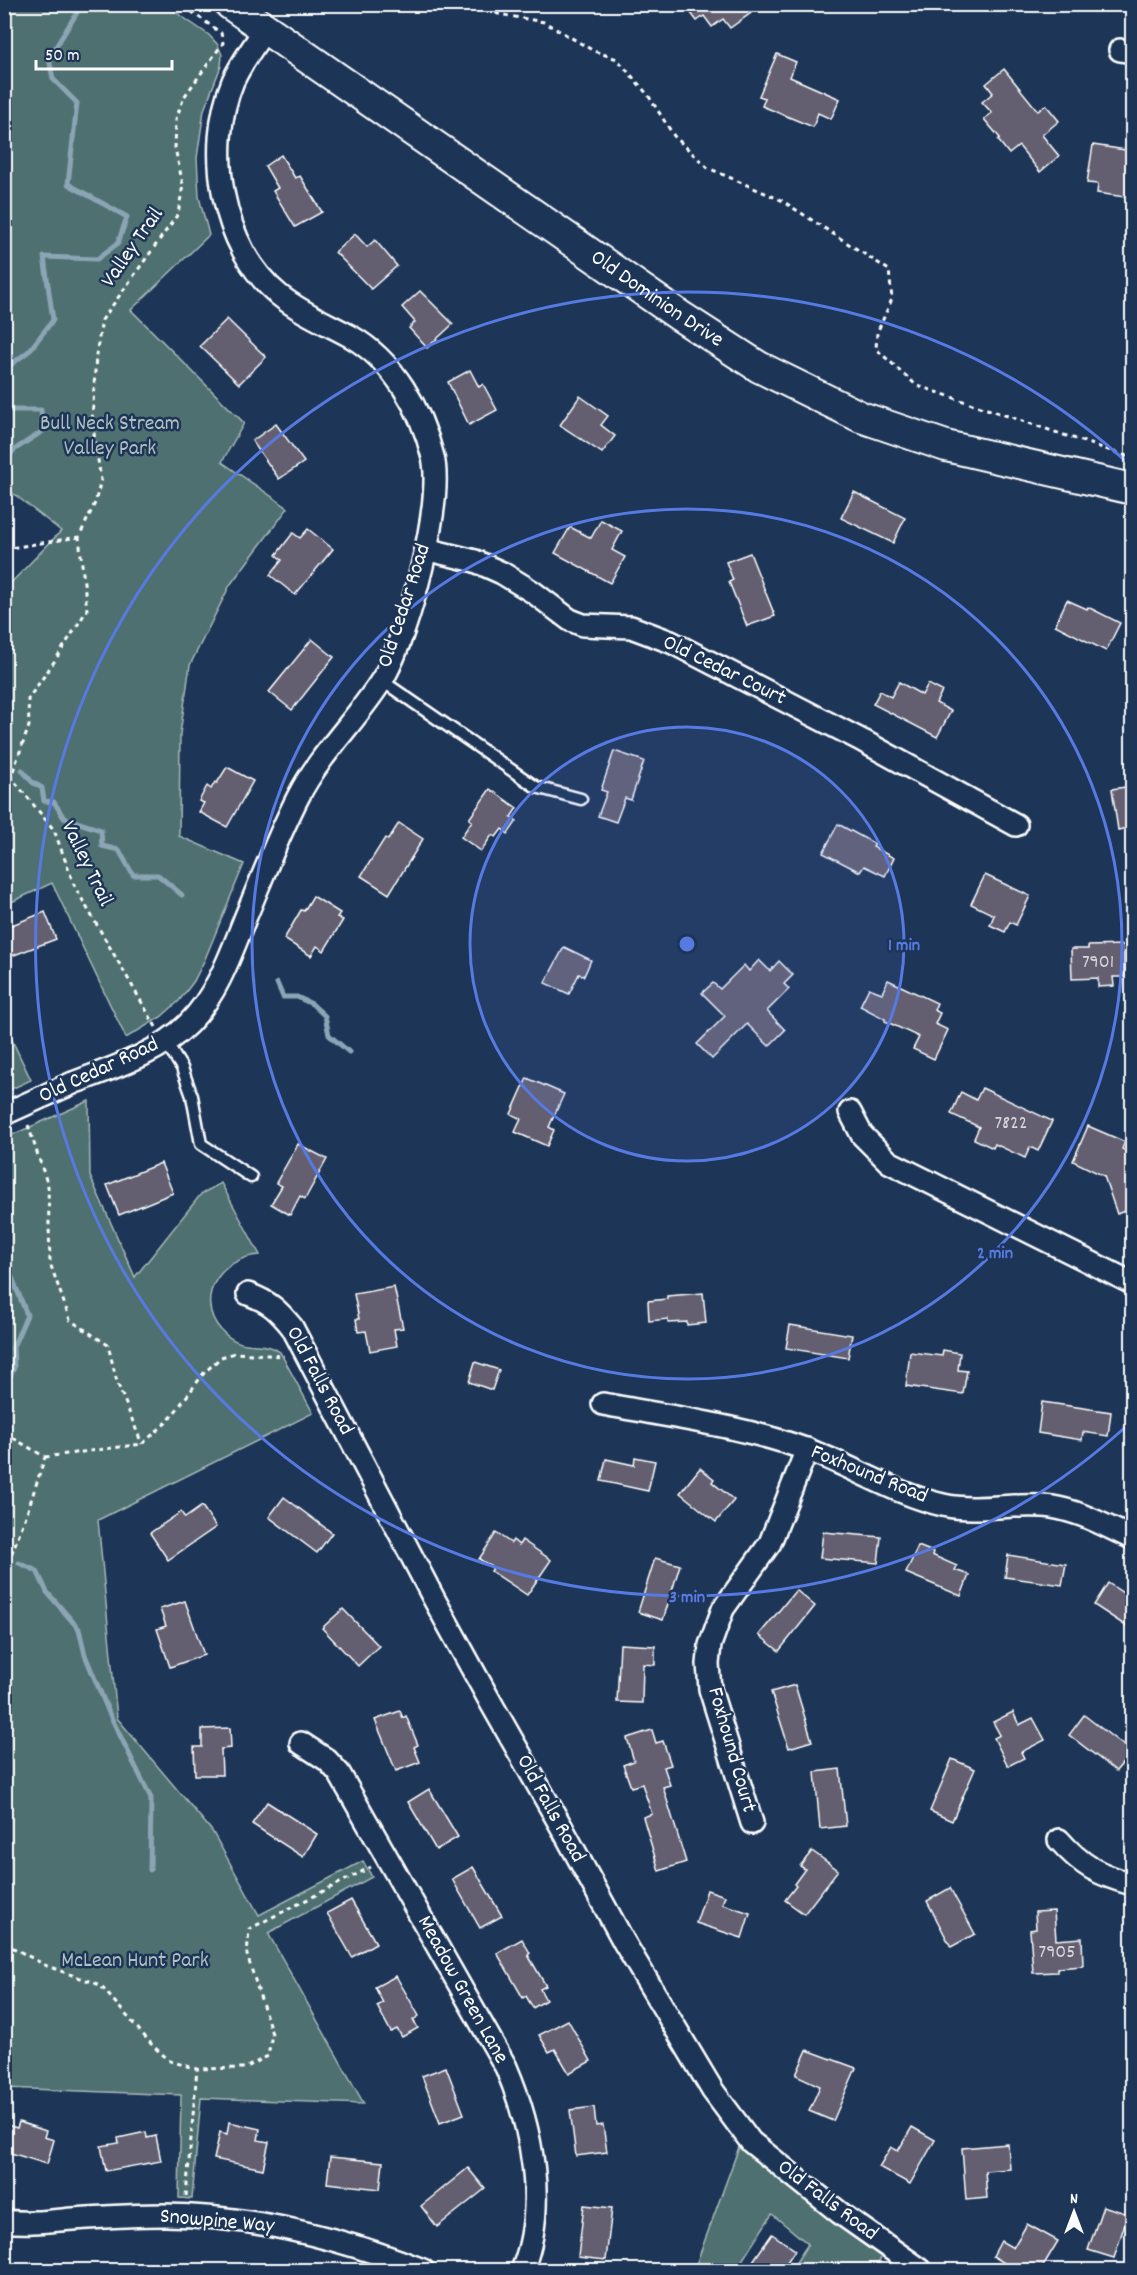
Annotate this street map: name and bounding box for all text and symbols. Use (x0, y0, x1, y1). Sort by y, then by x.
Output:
scale bar (36, 33, 172, 71)
text: 50 m (45, 44, 80, 69)
street label: Valley Trail (94, 202, 172, 294)
street label: Old Dominion Drive (584, 243, 730, 356)
park label: Bull Neck Stream Valley Park (40, 409, 180, 465)
street label: Old Cedar Road (370, 540, 440, 672)
street label: Old Cedar Court (657, 628, 791, 714)
street label: Valley Trail (52, 816, 120, 912)
centre of rings (677, 934, 697, 954)
text: 1 min (888, 934, 920, 959)
house number: 7901 (1082, 949, 1114, 977)
street label: Old Cedar Road (34, 1030, 164, 1112)
house number: 7822 (994, 1110, 1028, 1138)
text: 2 min (977, 1242, 1013, 1267)
street label: Old Falls Road (277, 1321, 361, 1441)
street label: Foxhound Road (806, 1437, 932, 1513)
text: 3 min (669, 1586, 705, 1611)
street label: Foxhound Court (698, 1684, 764, 1816)
street label: Old Falls Road (508, 1749, 592, 1869)
street label: Meadow Green Lane (408, 1910, 516, 2070)
house number: 7905 (1039, 1939, 1075, 1967)
park label: McLean Hunt Park (61, 1946, 209, 1977)
street label: Old Falls Road (770, 2153, 884, 2249)
north arrow (1044, 2182, 1104, 2242)
text: N (1070, 2188, 1078, 2211)
street label: Snowpine Way (159, 2202, 277, 2243)

